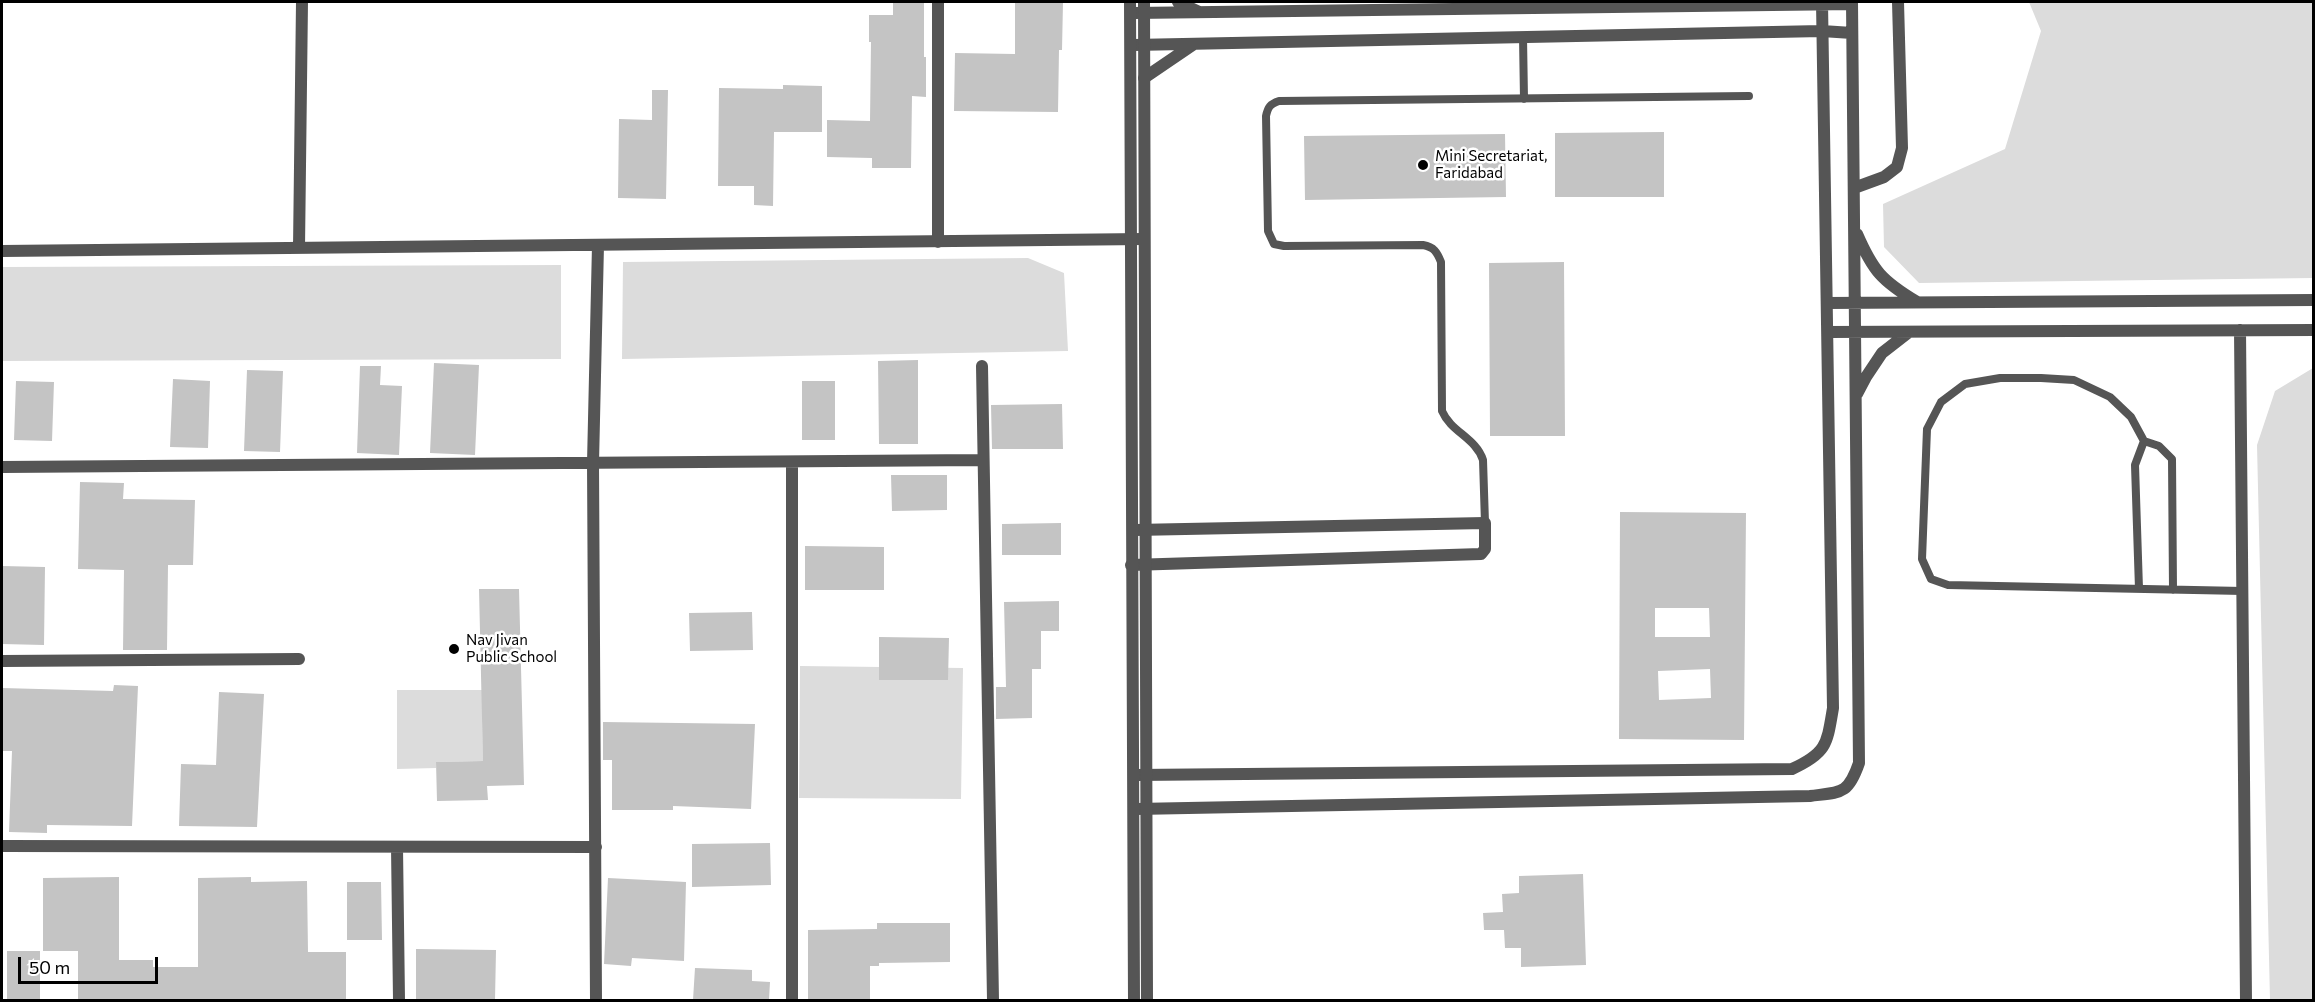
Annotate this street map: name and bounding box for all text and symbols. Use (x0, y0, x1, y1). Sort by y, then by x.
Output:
place label: Mini Secretariat, Faridabad (1435, 147, 1547, 182)
marker: Mini Secretariat, Faridabad (1416, 158, 1430, 172)
place label: Nav Jivan Public School (466, 631, 557, 666)
marker: Nav Jivan Public School (447, 642, 461, 656)
scale bar (21, 945, 160, 983)
text: 50 m (29, 956, 70, 978)

